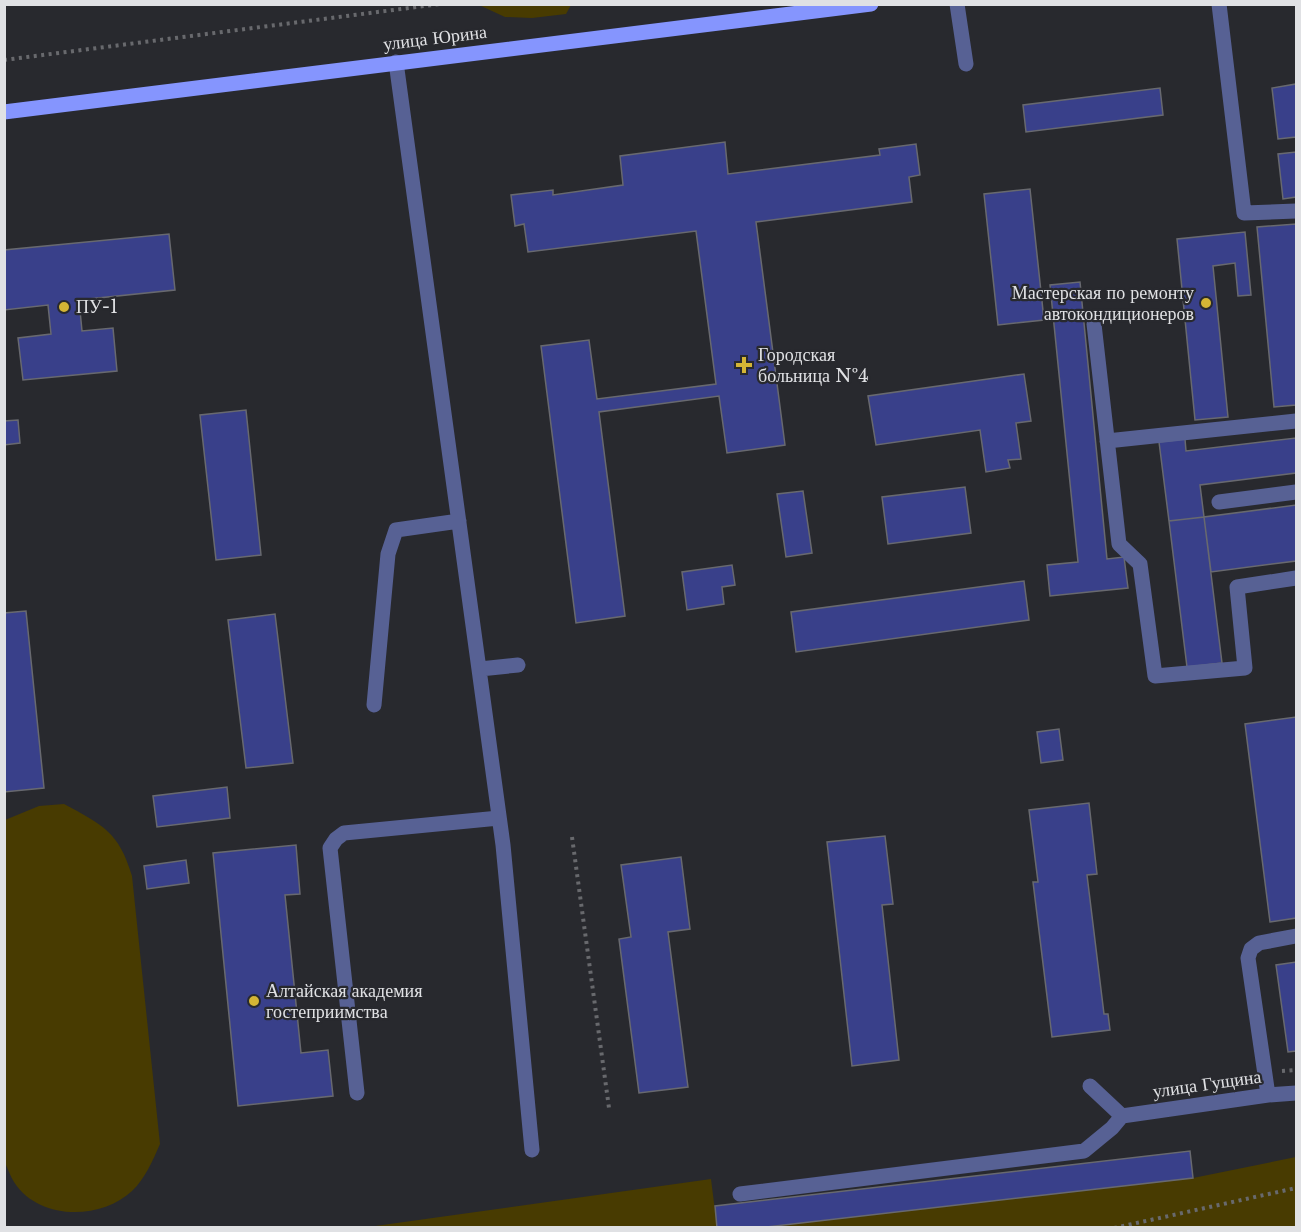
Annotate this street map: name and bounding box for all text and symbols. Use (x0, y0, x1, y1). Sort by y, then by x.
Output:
street label: улица Юрина (382, 21, 488, 55)
place label: Мастерская по ремонту автокондиционеров (1012, 282, 1194, 325)
place label: ПУ-1 (76, 296, 118, 318)
marker: Мастерская по ремонту автокондиционеров (1199, 296, 1213, 310)
marker: ПУ-1 (57, 300, 71, 314)
place label: Городская больница №4 (758, 344, 869, 387)
marker: Городская больница №4 (735, 356, 753, 374)
place label: Алтайская академия гостеприимства (266, 980, 423, 1023)
marker: Алтайская академия гостеприимства (247, 994, 261, 1008)
street label: улица Гущина (1151, 1065, 1263, 1103)

